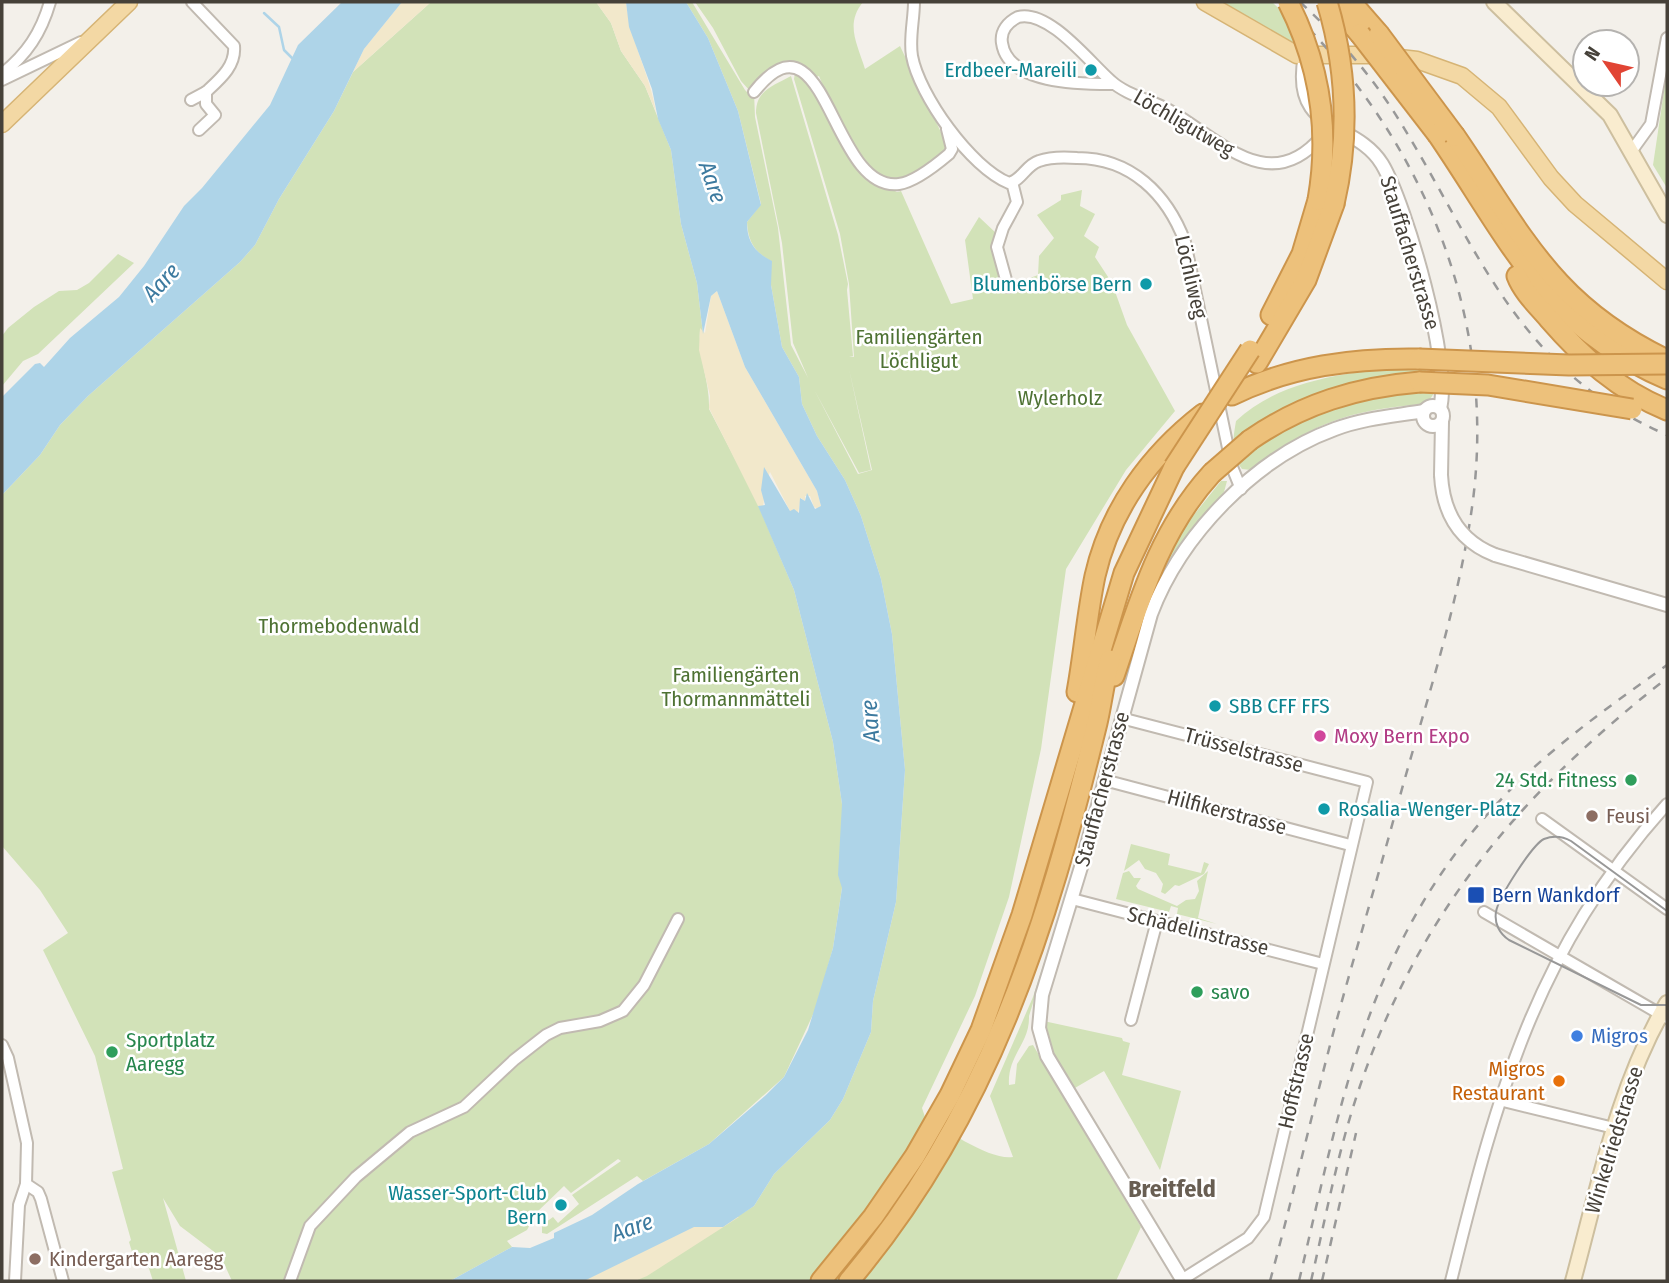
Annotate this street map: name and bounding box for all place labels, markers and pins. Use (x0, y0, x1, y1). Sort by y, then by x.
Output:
place label: Erdbeer-Mareili (945, 57, 1077, 83)
marker: Erdbeer-Mareili (1083, 62, 1099, 78)
place label: Blumenbörse Bern (973, 271, 1132, 297)
marker: Blumenbörse Bern (1138, 276, 1154, 292)
place label: SBB CFF FFS (1229, 693, 1330, 719)
marker: SBB CFF FFS (1207, 698, 1223, 714)
place label: Moxy Bern Expo (1334, 723, 1470, 749)
marker: Moxy Bern Expo (1312, 728, 1328, 744)
place label: 24 Std. Fitness (1496, 767, 1617, 793)
marker: 24 Std. Fitness (1623, 772, 1639, 788)
place label: Rosalia-Wenger-Platz (1338, 796, 1521, 822)
marker: Rosalia-Wenger-Platz (1316, 801, 1332, 817)
place label: Feusi (1606, 803, 1650, 829)
marker: Feusi (1584, 808, 1600, 824)
place label: Bern Wankdorf (1492, 882, 1621, 908)
marker: Bern Wankdorf (1466, 885, 1486, 905)
place label: savo (1211, 979, 1250, 1005)
marker: savo (1189, 984, 1205, 1000)
place label: Migros (1591, 1023, 1648, 1049)
place label: Sportplatz Aaregg (126, 1027, 215, 1077)
marker: Migros (1569, 1028, 1585, 1044)
marker: Sportplatz Aaregg (104, 1044, 120, 1060)
place label: Migros Restaurant (1452, 1056, 1545, 1106)
marker: Migros Restaurant (1551, 1073, 1567, 1089)
place label: Wasser-Sport-Club Bern (388, 1180, 547, 1230)
marker: Wasser-Sport-Club Bern (553, 1197, 569, 1213)
place label: Kindergarten Aaregg (49, 1246, 223, 1272)
marker: Kindergarten Aaregg (27, 1251, 43, 1267)

